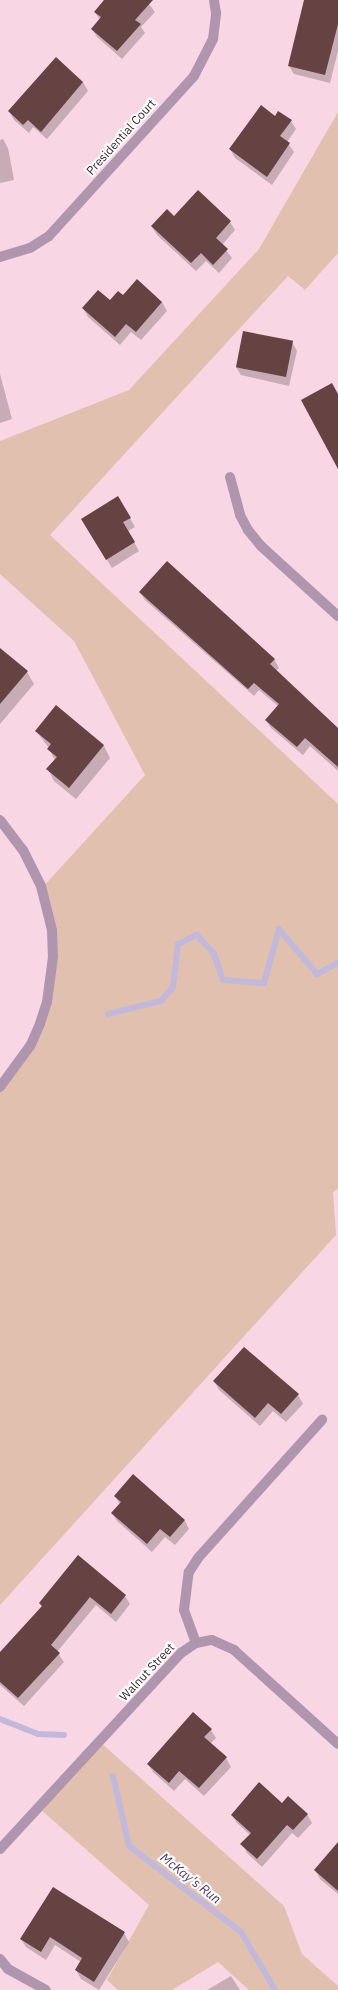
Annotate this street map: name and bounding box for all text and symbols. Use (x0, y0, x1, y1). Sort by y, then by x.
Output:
street label: Presidential Court (83, 96, 159, 178)
street label: Walnut Street (117, 1640, 177, 1704)
water label: McKay's Run (157, 1850, 223, 1908)

